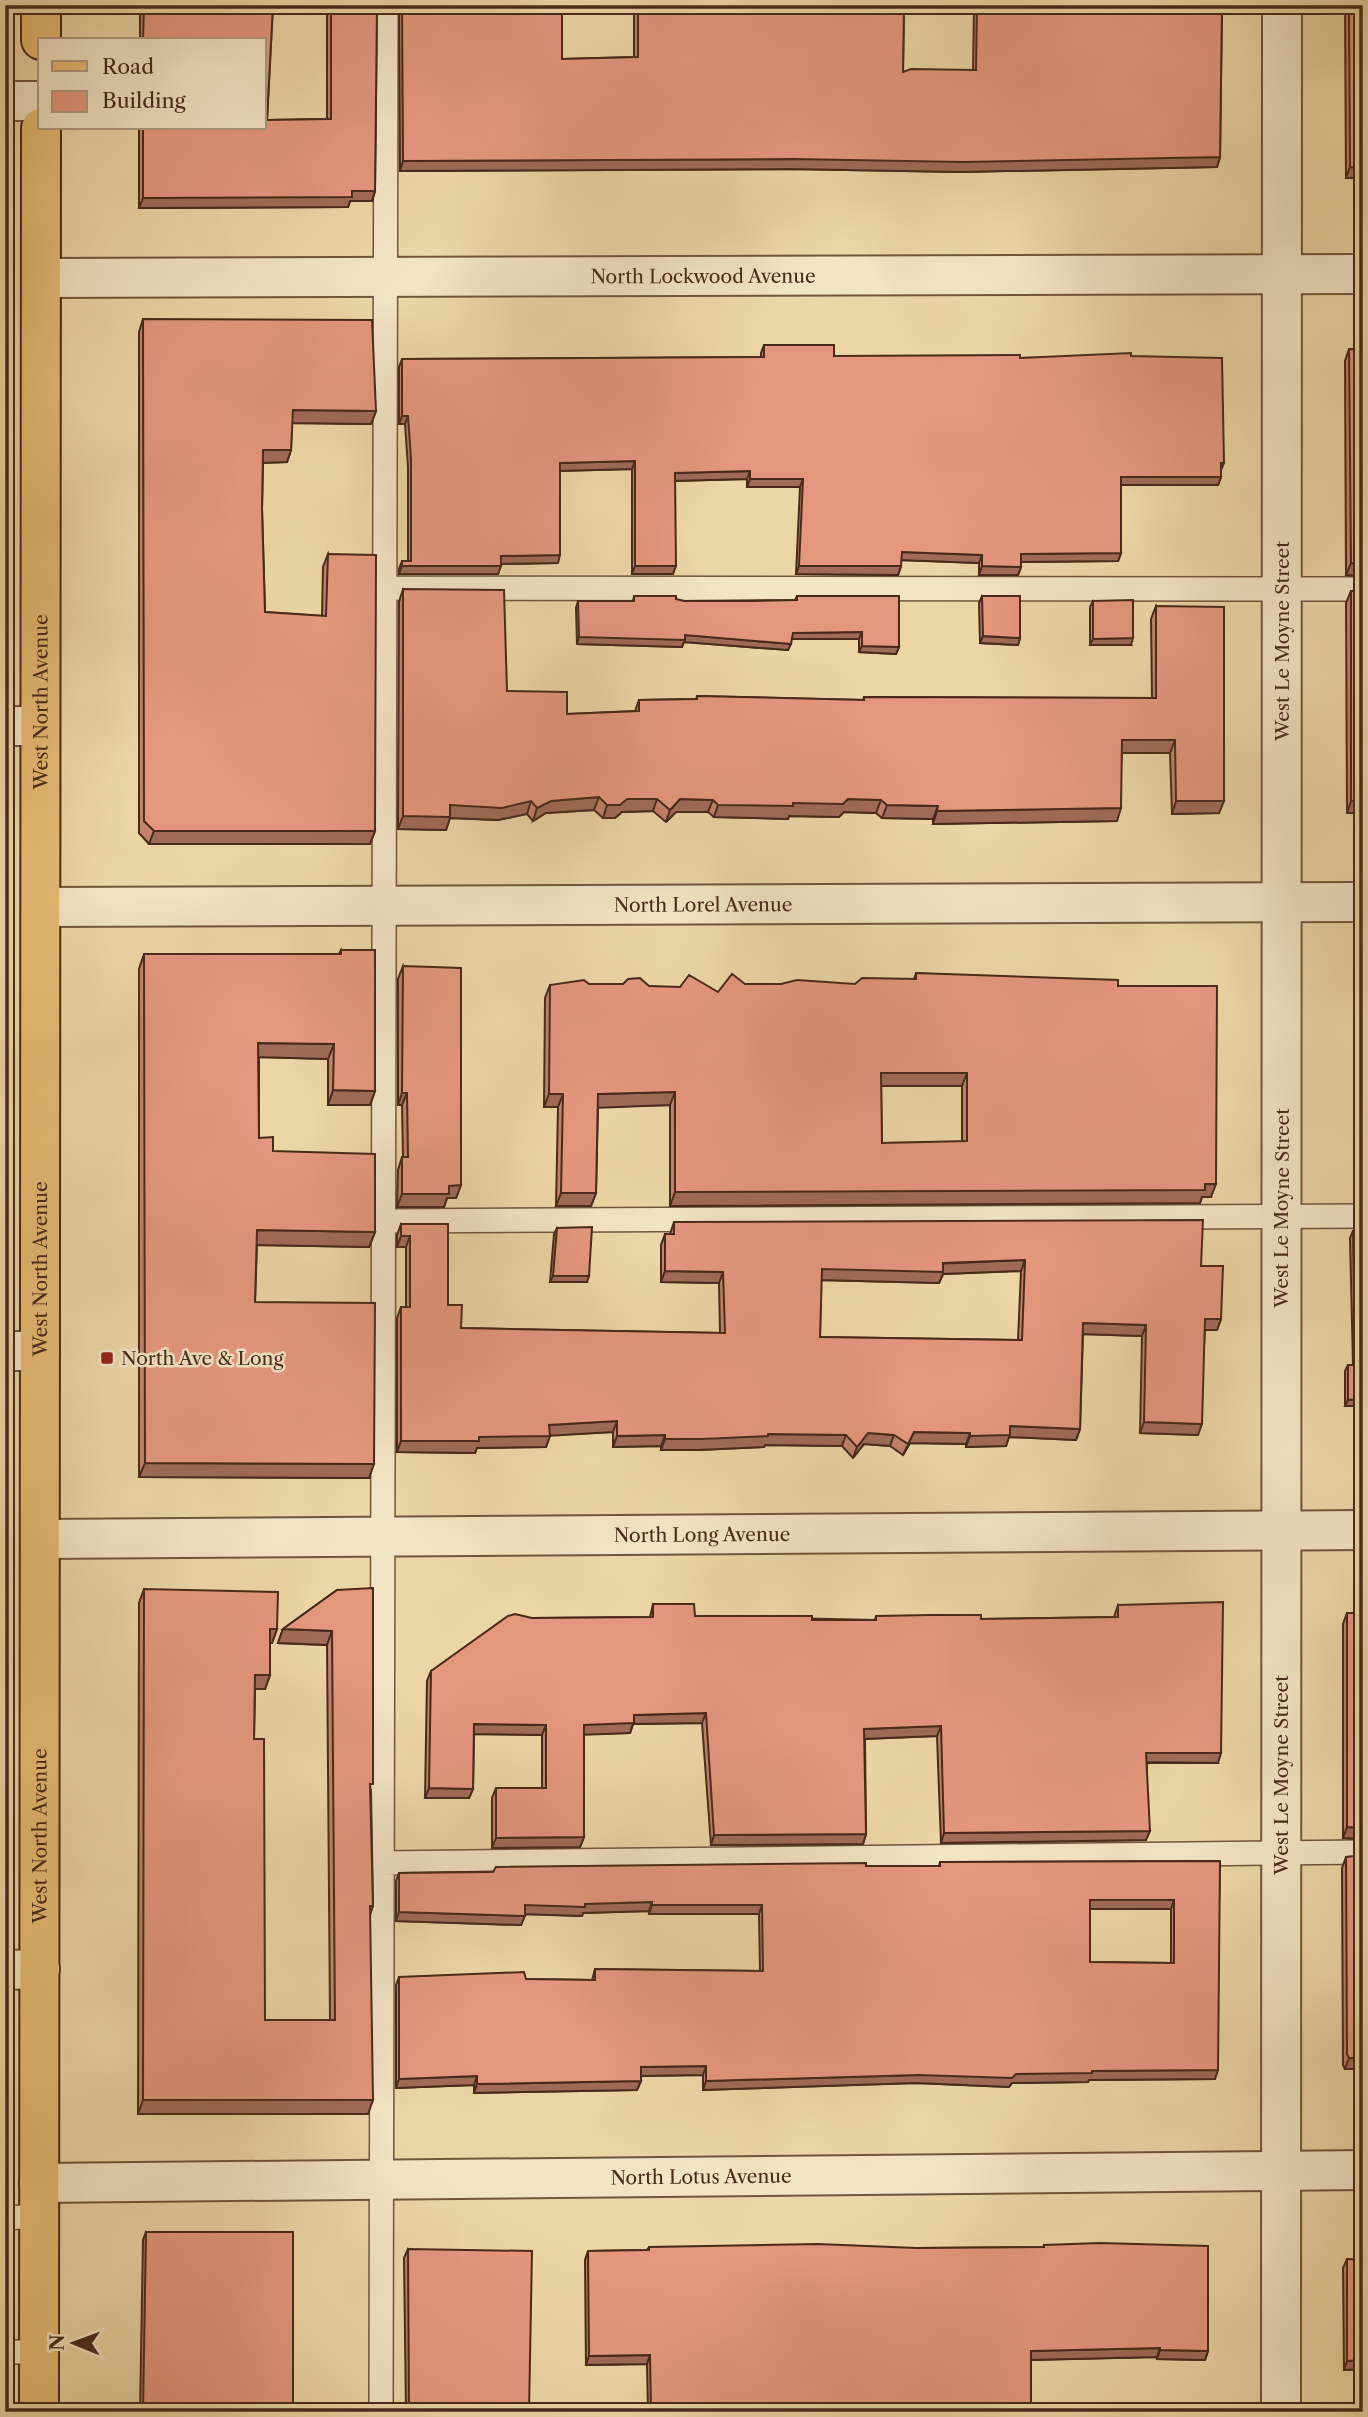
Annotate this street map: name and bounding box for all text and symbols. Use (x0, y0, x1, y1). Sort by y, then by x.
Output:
legend (38, 38, 266, 130)
text: Road (102, 54, 154, 79)
text: Building (102, 88, 187, 113)
street label: North Lockwood Avenue (590, 264, 816, 288)
street label: West Le Moyne Street (1270, 541, 1293, 742)
street label: West North Avenue (29, 614, 52, 791)
street label: North Lorel Avenue (614, 893, 792, 916)
street label: West Le Moyne Street (1270, 1108, 1293, 1309)
street label: West North Avenue (28, 1181, 52, 1358)
place label: North Ave & Long (121, 1347, 284, 1370)
marker: North Ave & Long (99, 1350, 115, 1366)
street label: North Long Avenue (614, 1522, 790, 1547)
street label: West Le Moyne Street (1270, 1675, 1293, 1876)
street label: West North Avenue (28, 1748, 51, 1925)
street label: North Lotus Avenue (610, 2164, 792, 2189)
north arrow (38, 2308, 108, 2378)
text: N (46, 2334, 69, 2351)

